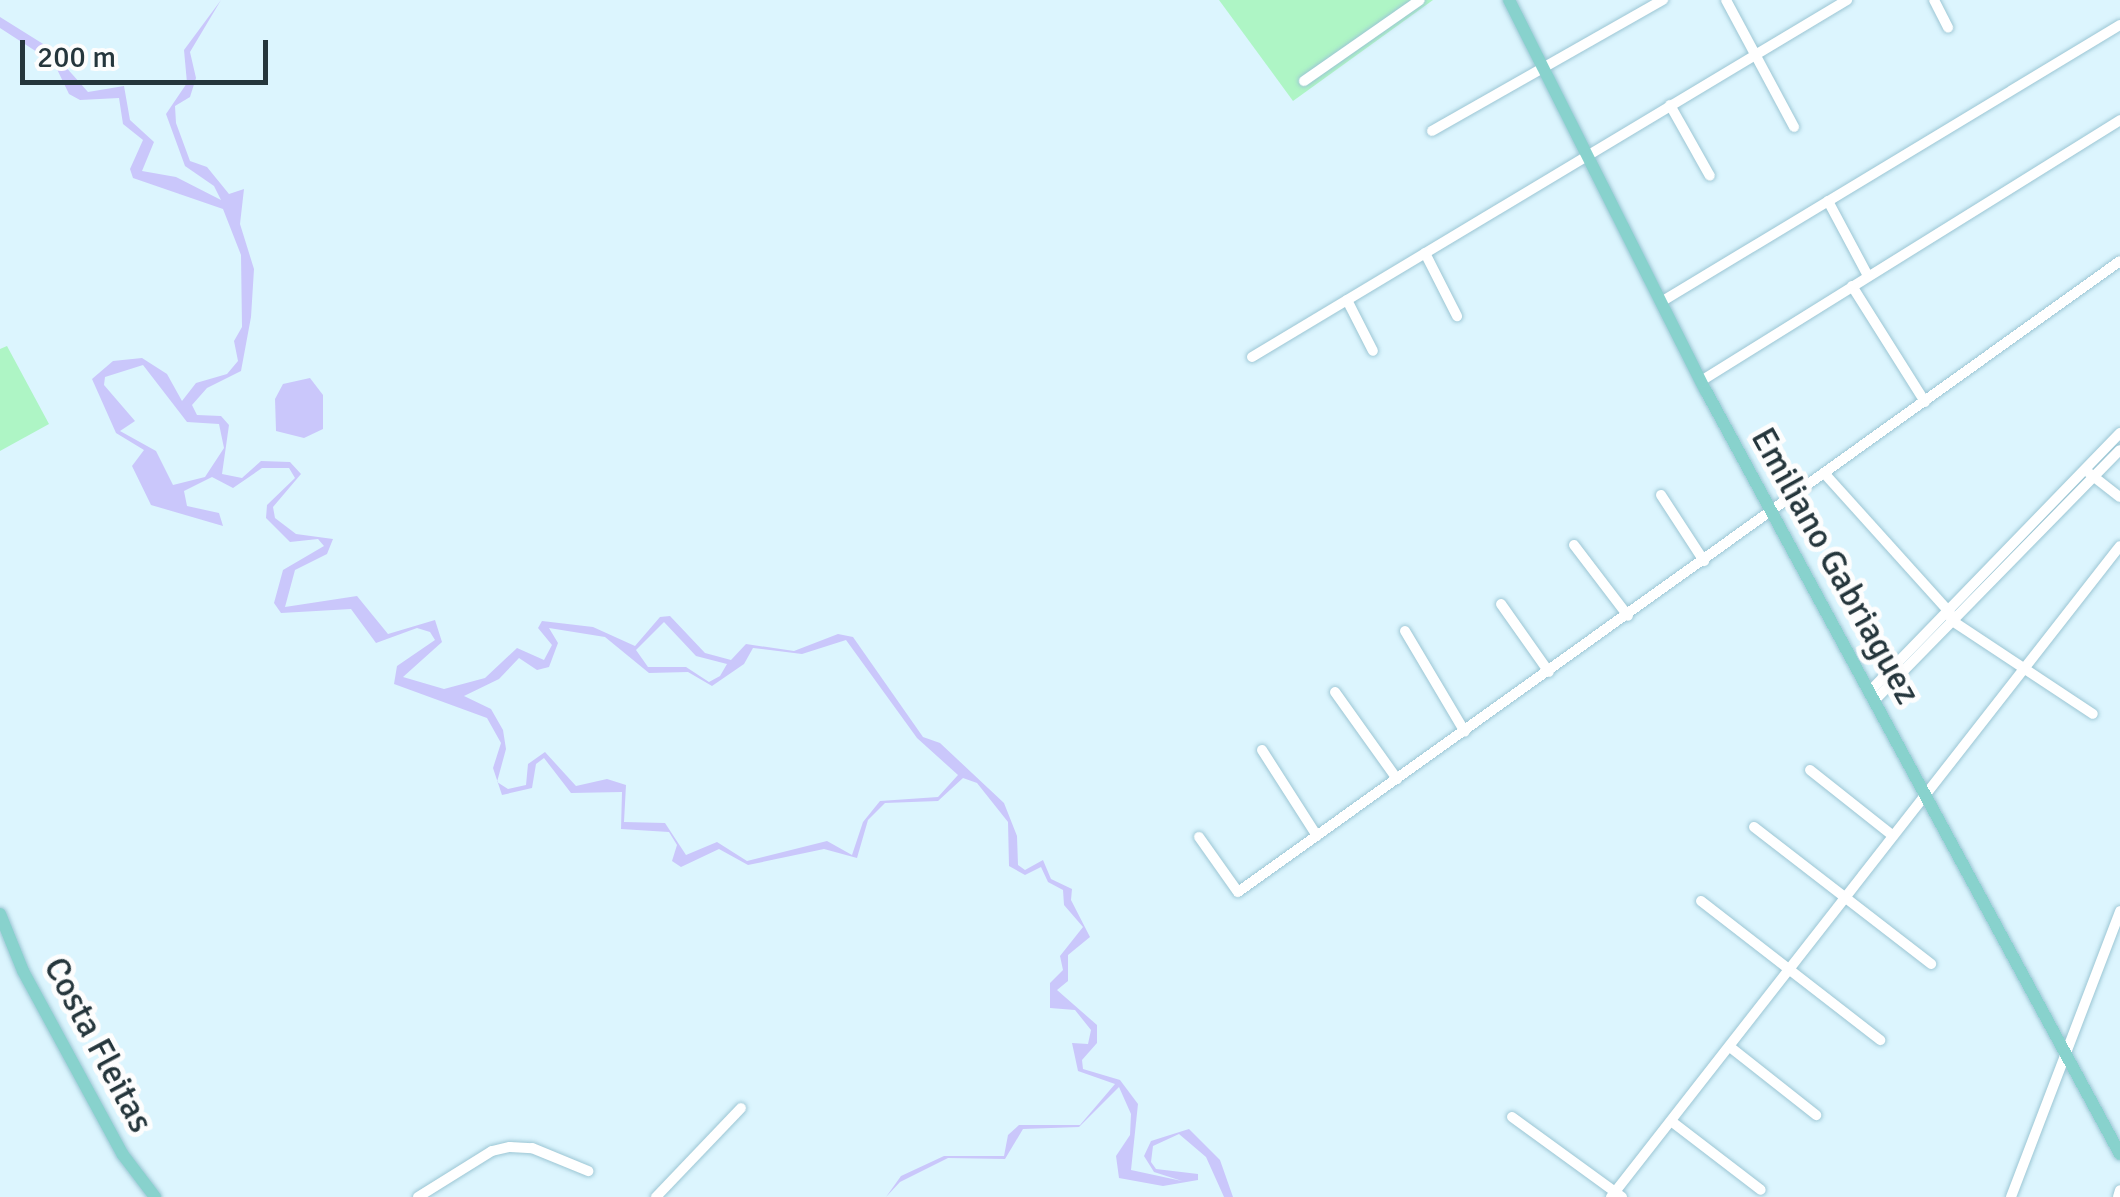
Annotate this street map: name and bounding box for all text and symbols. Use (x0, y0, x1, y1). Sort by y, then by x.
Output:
scale bar (25, 20, 272, 82)
text: 200 m (37, 39, 116, 76)
street label: Emiliano Gabriaguez (1742, 420, 1928, 712)
street label: Costa Fleitas (34, 950, 162, 1140)

